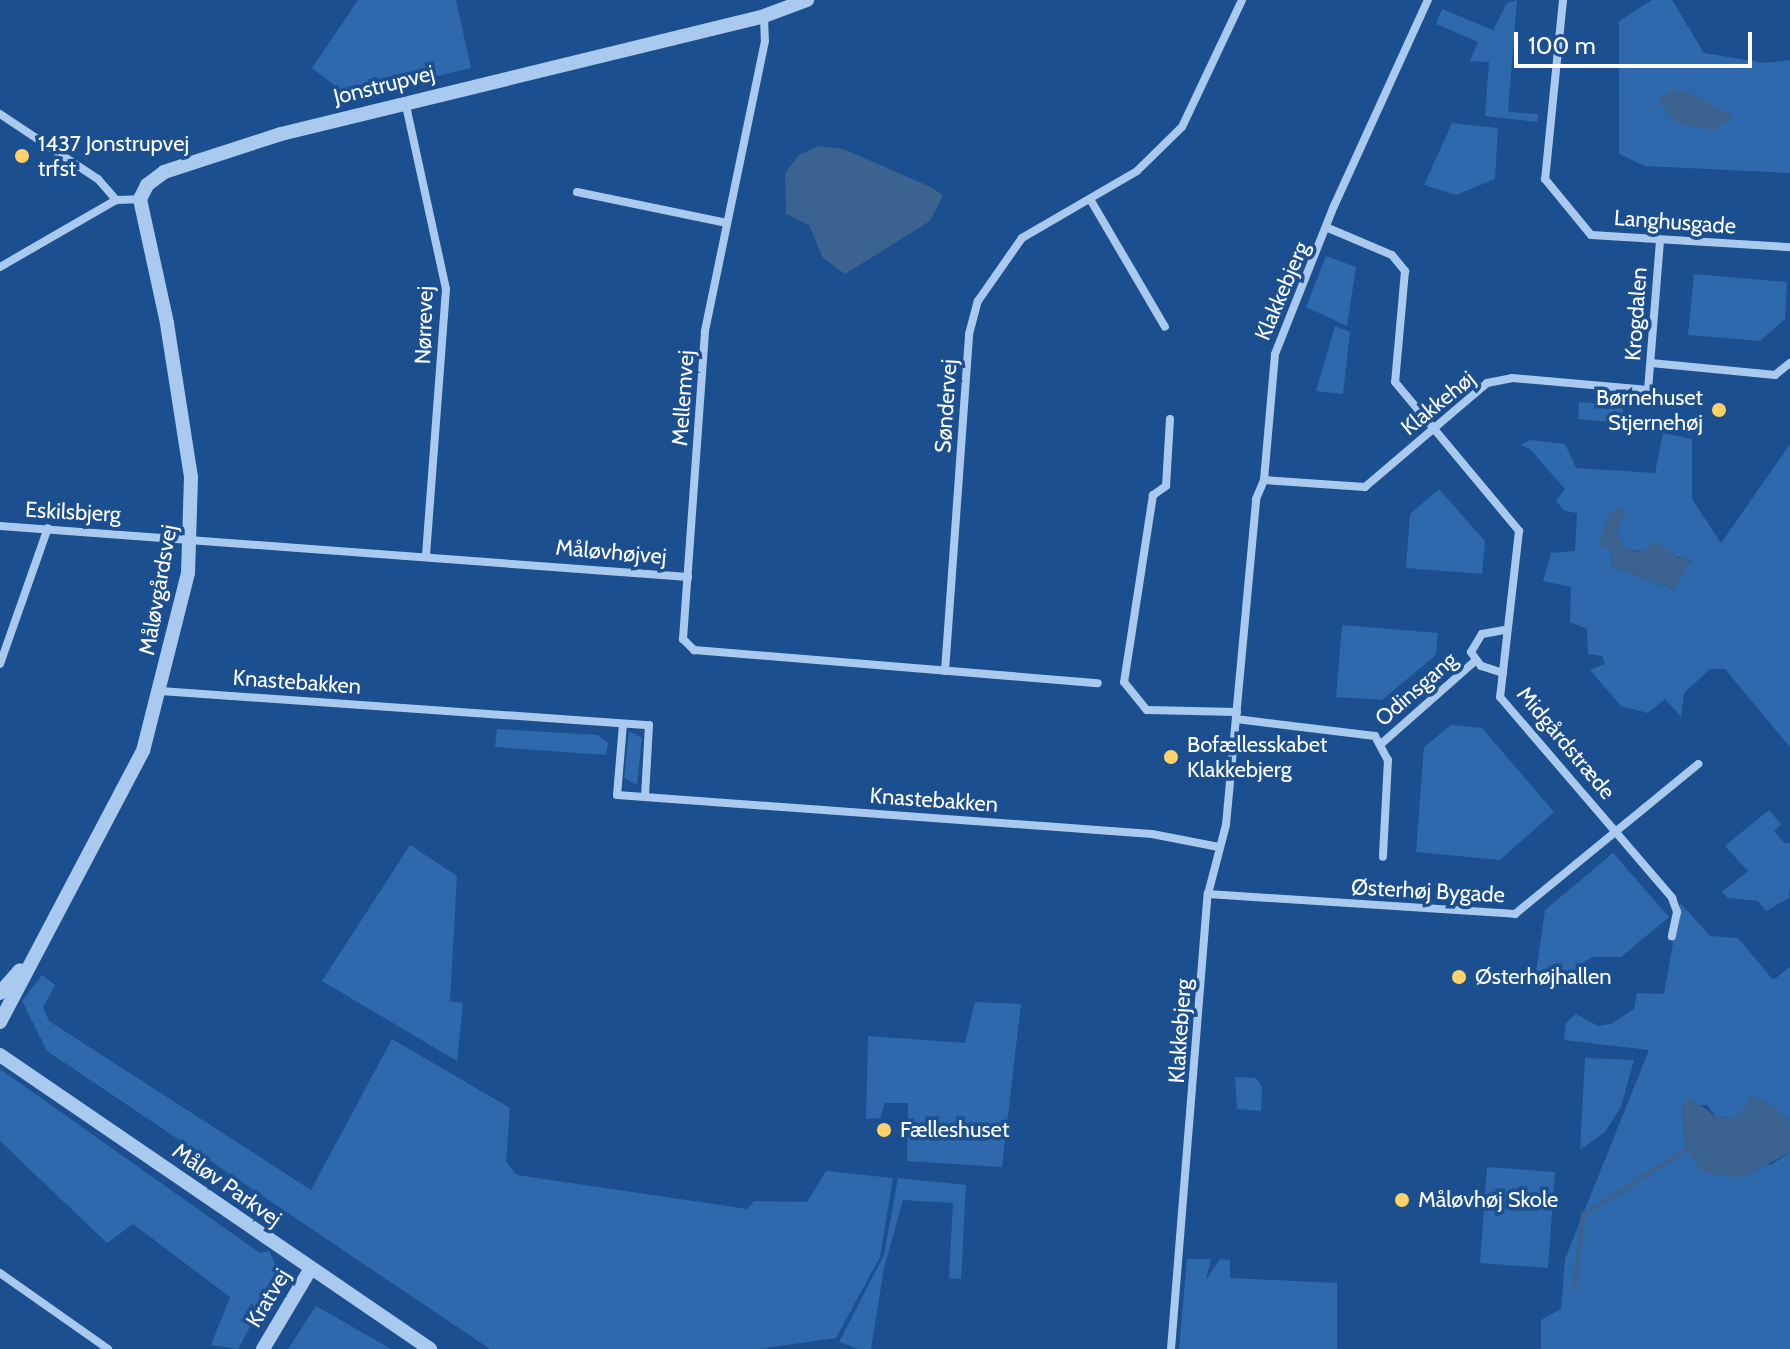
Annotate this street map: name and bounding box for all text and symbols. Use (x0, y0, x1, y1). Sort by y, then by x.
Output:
scale bar (1518, 16, 1756, 66)
text: 100 m (1528, 31, 1596, 60)
street label: Jonstrupvej (331, 60, 437, 110)
place label: 1437 Jonstrupvej trfst (38, 130, 189, 182)
marker: 1437 Jonstrupvej trfst (13, 147, 31, 165)
street label: Langhusgade (1613, 205, 1737, 239)
street label: Klakkebjerg (1249, 238, 1315, 344)
street label: Krogdalen (1620, 266, 1652, 362)
street label: Nørrevej (409, 285, 439, 365)
street label: Mellemvej (666, 349, 700, 447)
street label: Søndervej (930, 358, 962, 454)
street label: Klakkehøj (1396, 365, 1480, 441)
place label: Børnehuset Stjernehøj (1596, 384, 1703, 436)
marker: Børnehuset Stjernehøj (1710, 401, 1728, 419)
street label: Eskilsbjerg (24, 496, 122, 528)
street label: Måløvgårdsvej (134, 523, 182, 657)
street label: Måløvhøjvej (554, 534, 668, 570)
street label: Odinsgang (1370, 646, 1462, 732)
street label: Knastebakken (232, 664, 362, 700)
street label: Midgårdstræde (1511, 681, 1621, 805)
place label: Bofællesskabet Klakkebjerg (1187, 731, 1327, 782)
marker: Bofællesskabet Klakkebjerg (1162, 748, 1180, 766)
street label: Knastebakken (869, 782, 999, 818)
street label: Østerhøj Bygade (1351, 874, 1505, 908)
place label: Østerhøjhallen (1475, 964, 1611, 990)
marker: Østerhøjhallen (1450, 968, 1468, 986)
street label: Klakkebjerg (1163, 978, 1197, 1084)
place label: Fælleshuset (900, 1117, 1009, 1143)
marker: Fælleshuset (875, 1121, 893, 1139)
street label: Måløv Parkvej (167, 1138, 287, 1232)
place label: Måløvhøj Skole (1418, 1187, 1558, 1213)
marker: Måløvhøj Skole (1393, 1191, 1411, 1209)
street label: Kratvej (240, 1264, 296, 1332)

